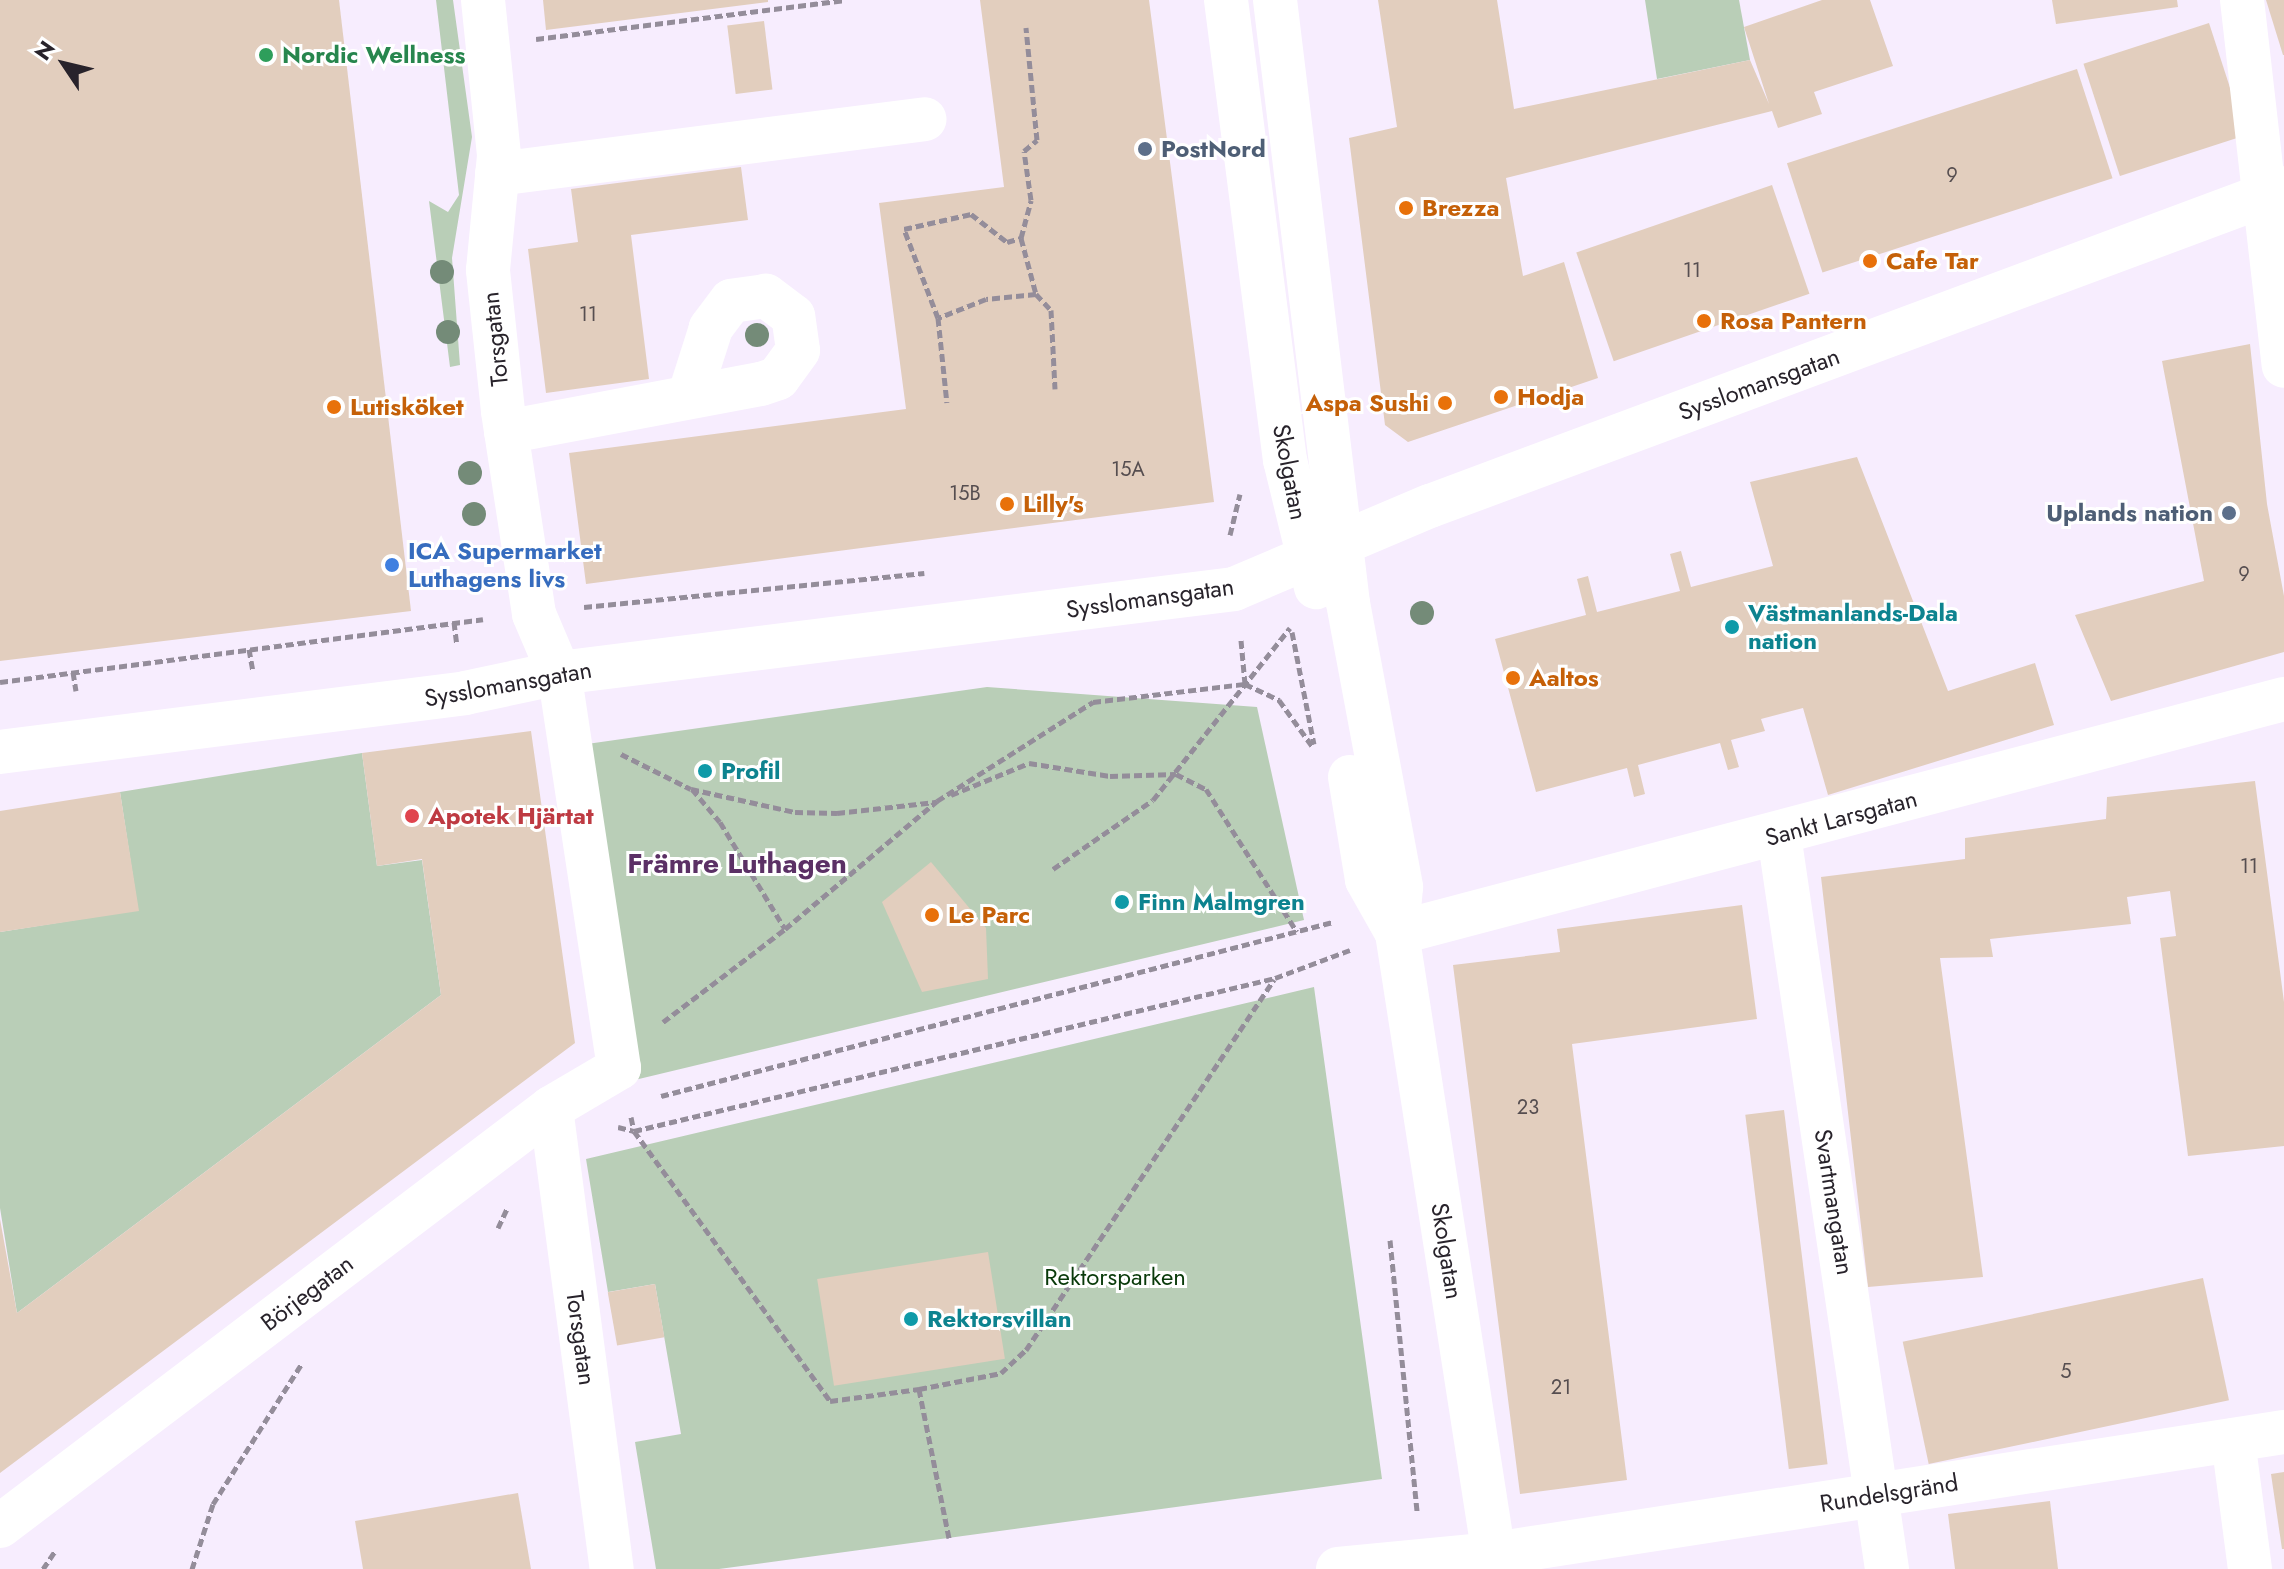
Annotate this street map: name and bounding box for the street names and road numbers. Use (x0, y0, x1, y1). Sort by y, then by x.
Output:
street label: Torsgatan (476, 290, 514, 388)
street label: Sysslomansgatan (1675, 342, 1843, 426)
street label: Skolgatan (1267, 422, 1313, 522)
street label: Sysslomansgatan (1064, 572, 1236, 624)
street label: Sysslomansgatan (422, 655, 594, 713)
street label: Sankt Larsgatan (1762, 784, 1920, 852)
street label: Svartmangatan (1808, 1127, 1860, 1277)
street label: Skolgatan (1425, 1201, 1469, 1301)
street label: Börjegatan (255, 1249, 359, 1337)
street label: Torsgatan (560, 1289, 602, 1387)
street label: Rundelsgränd (1818, 1468, 1960, 1518)

